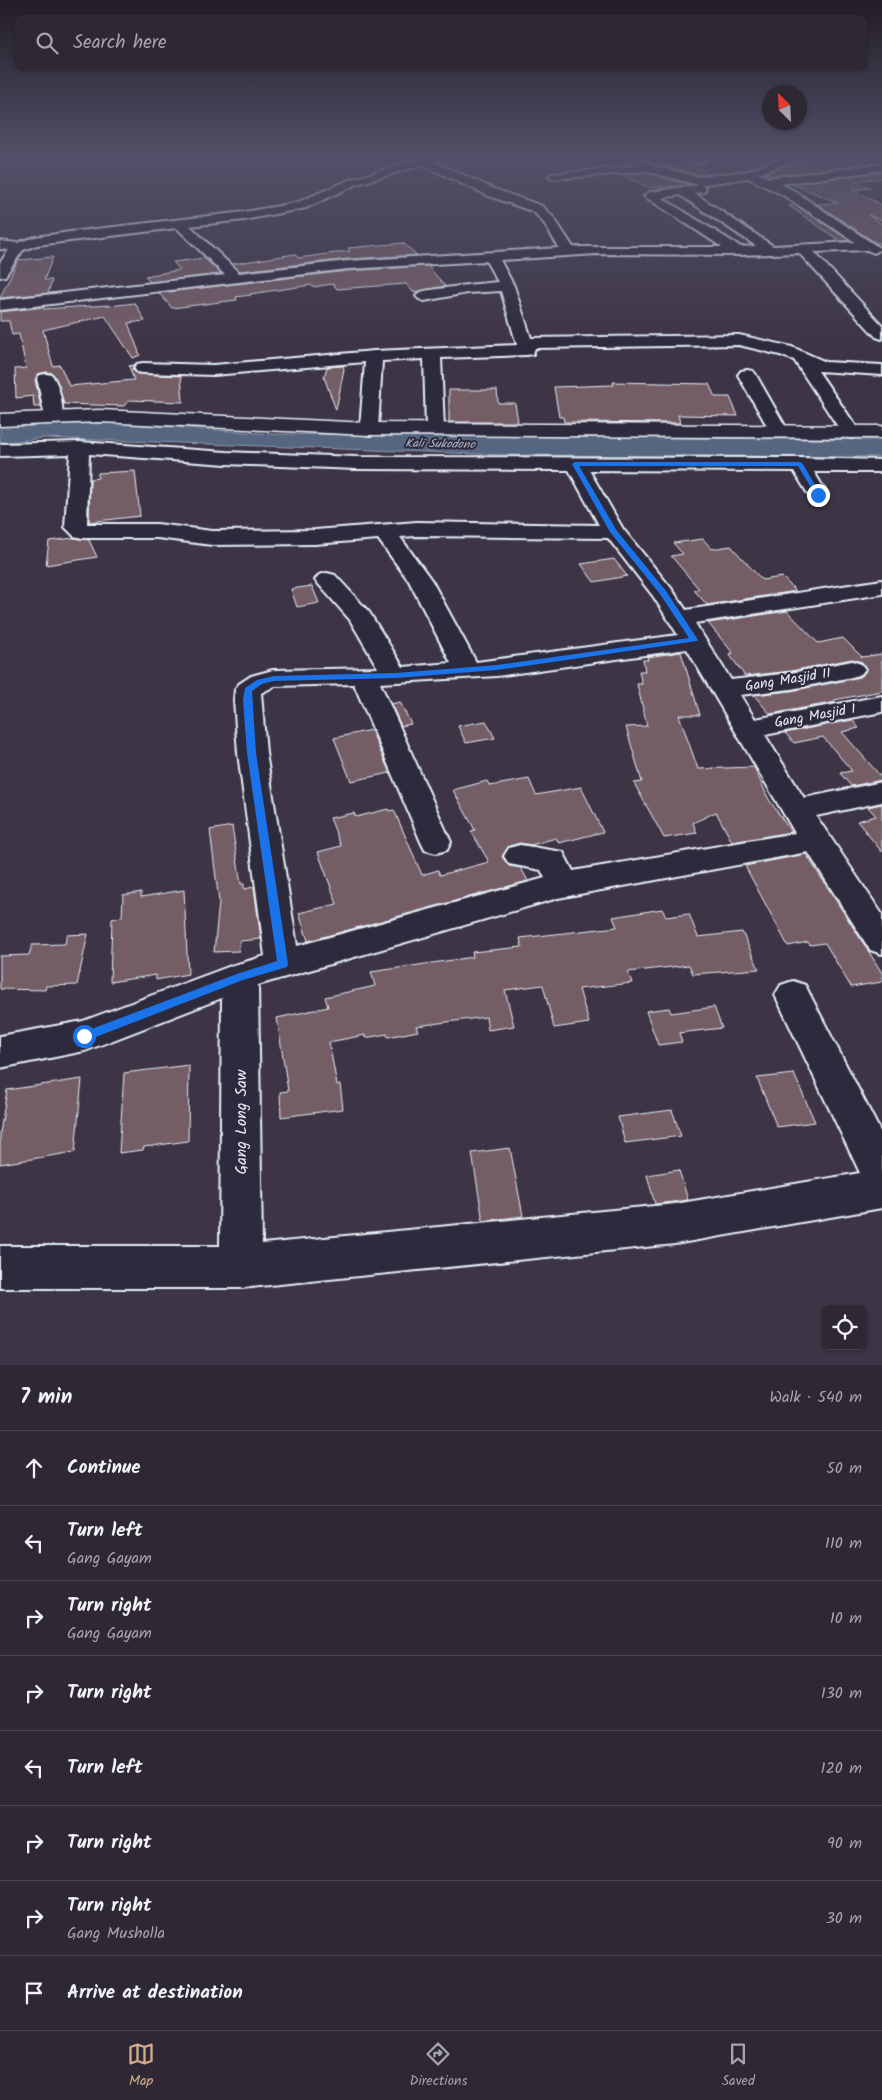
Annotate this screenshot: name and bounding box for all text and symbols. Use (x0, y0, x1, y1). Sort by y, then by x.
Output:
search box (15, 15, 867, 70)
text: Search here (73, 28, 167, 58)
icon: search (33, 29, 61, 57)
north arrow (762, 85, 807, 130)
water label: Kali Sukodono (405, 434, 477, 454)
route end (807, 484, 830, 507)
street label: Gang Masjid II (744, 662, 832, 698)
street label: Gang Masjid I (773, 698, 857, 734)
route start (73, 1025, 96, 1048)
street label: Gang Long Saw (229, 1069, 254, 1175)
map controls (822, 1305, 867, 1350)
button: locate (822, 1305, 867, 1350)
text: 7 min (20, 1381, 72, 1414)
text: Walk · 540 m (769, 1385, 862, 1410)
text: Continue (67, 1453, 140, 1483)
icon: ahead (20, 1454, 48, 1482)
text: 50 m (826, 1456, 862, 1481)
text: Turn left (67, 1516, 142, 1546)
icon: left (20, 1529, 48, 1557)
text: 110 m (825, 1531, 862, 1556)
text: Gang Gayam (67, 1546, 152, 1571)
text: Turn right (67, 1591, 152, 1621)
icon: right (20, 1604, 48, 1632)
text: 10 m (830, 1606, 862, 1631)
text: Gang Gayam (67, 1621, 152, 1646)
text: Turn right (67, 1678, 152, 1708)
icon: right (20, 1679, 48, 1707)
text: 130 m (821, 1681, 862, 1706)
text: Turn left (67, 1753, 142, 1783)
icon: left (20, 1754, 48, 1782)
text: 120 m (821, 1756, 862, 1781)
text: Turn right (67, 1828, 152, 1858)
icon: right (20, 1829, 48, 1857)
text: 90 m (827, 1831, 862, 1856)
text: Turn right (67, 1891, 152, 1921)
icon: right (20, 1904, 48, 1932)
text: 30 m (826, 1906, 862, 1931)
text: Gang Musholla (67, 1921, 165, 1946)
text: Arrive at destination (67, 1978, 243, 2008)
icon: arrive (20, 1979, 48, 2007)
tab: Map (127, 2040, 155, 2092)
tab: Directions (409, 2040, 467, 2092)
tab: Saved (722, 2040, 755, 2092)

